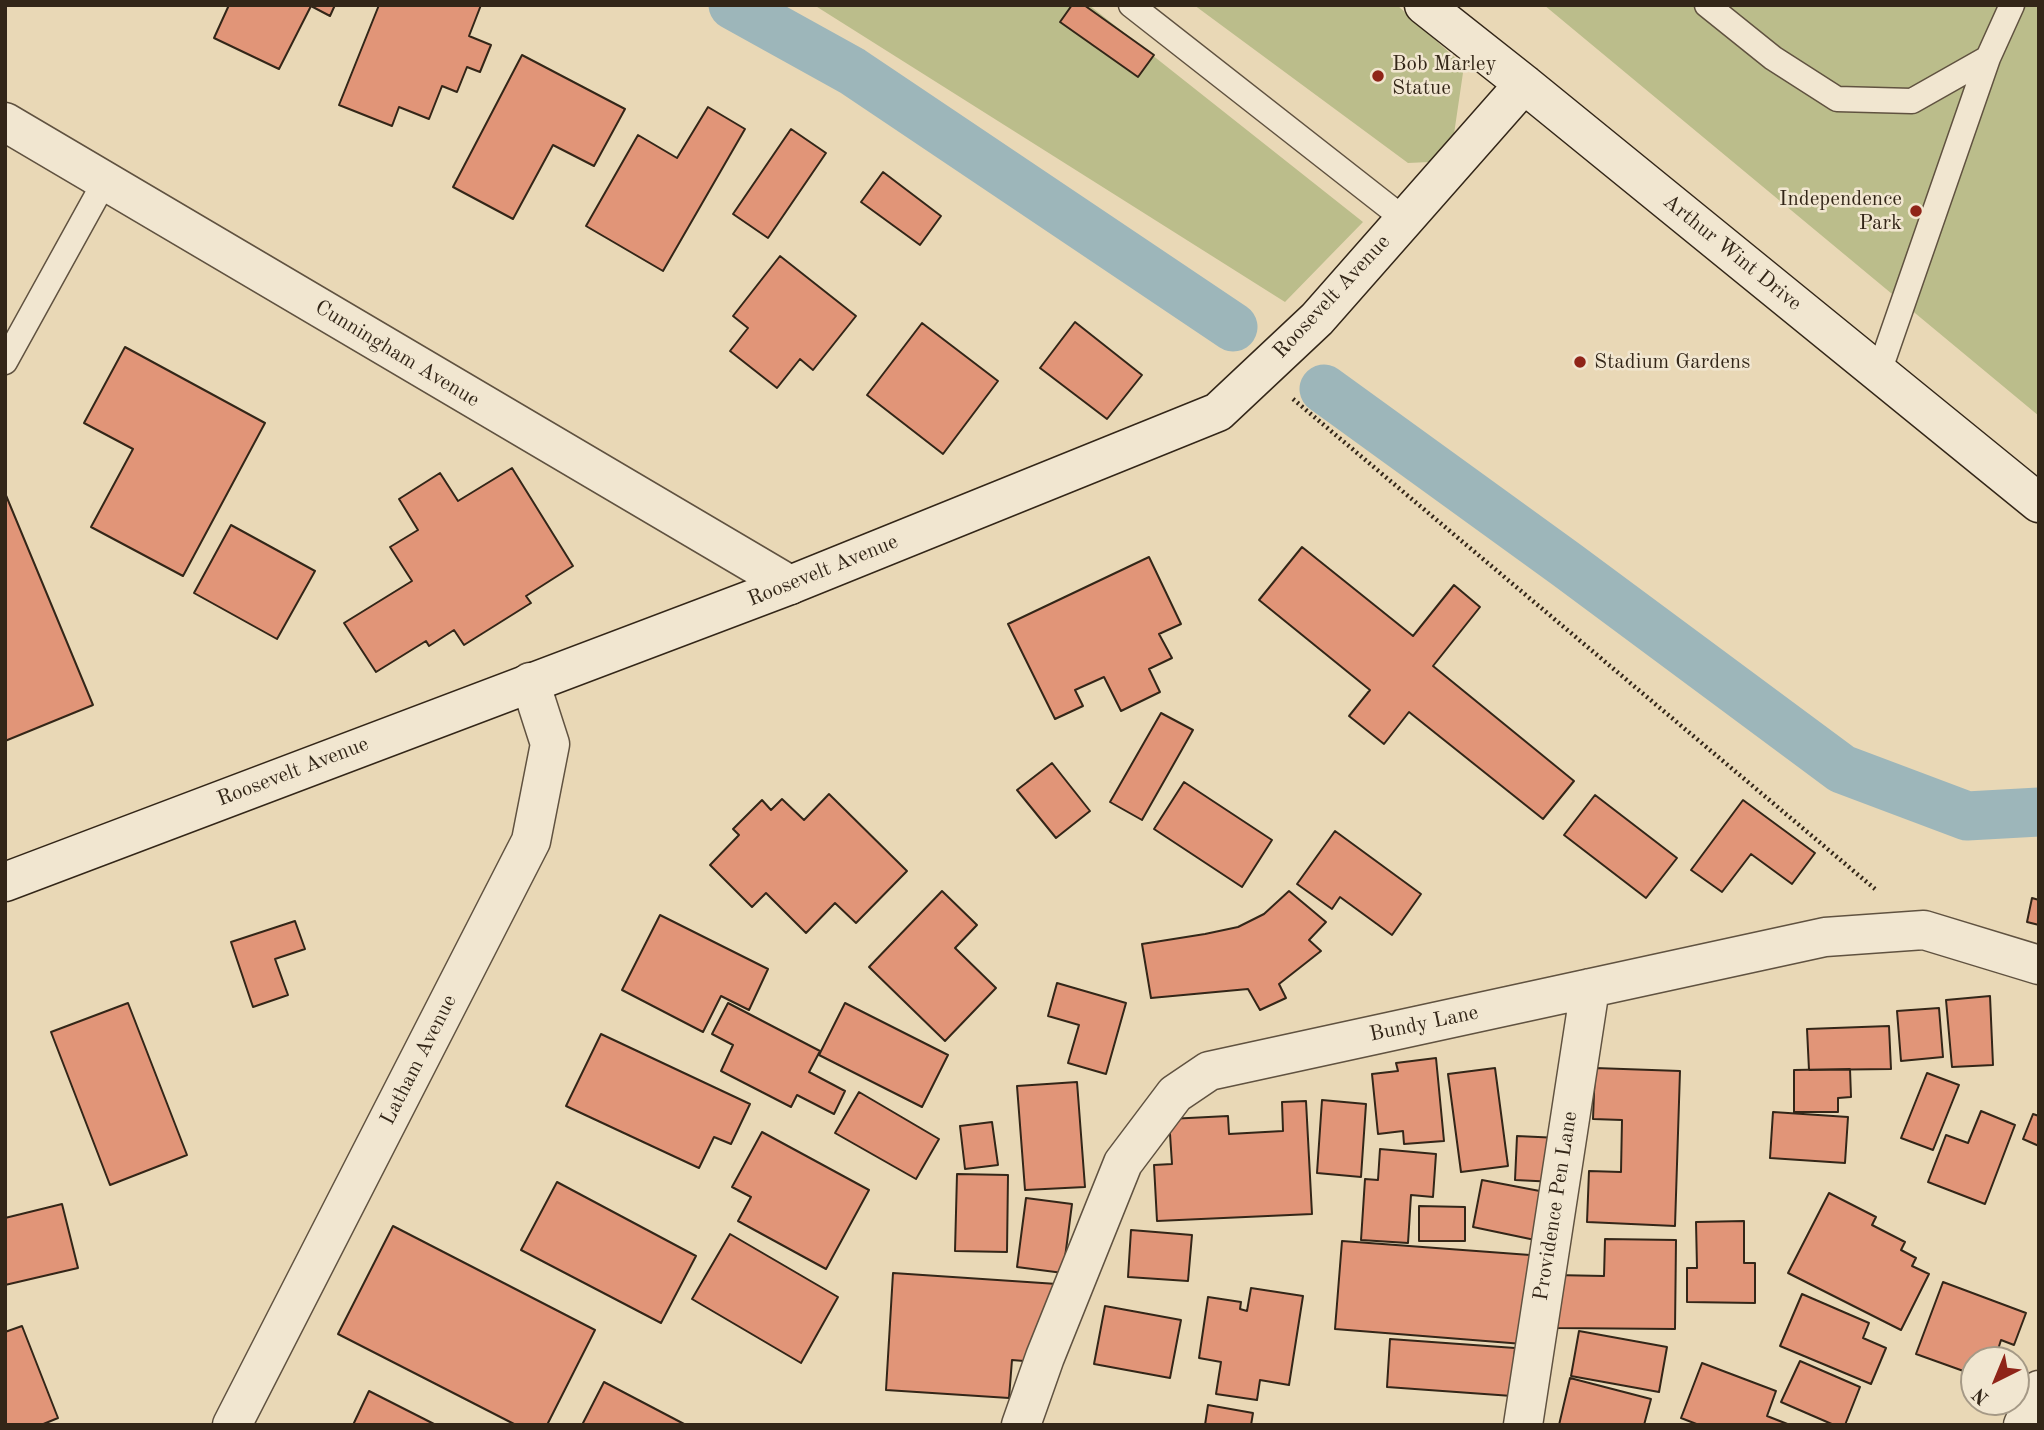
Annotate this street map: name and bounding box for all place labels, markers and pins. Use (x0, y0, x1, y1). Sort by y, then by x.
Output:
place label: Bob Marley Statue (1392, 51, 1497, 101)
marker: Bob Marley Statue (1370, 68, 1386, 84)
place label: Independence Park (1779, 186, 1902, 236)
marker: Independence Park (1908, 203, 1924, 219)
place label: Stadium Gardens (1594, 349, 1750, 375)
marker: Stadium Gardens (1572, 354, 1588, 370)

